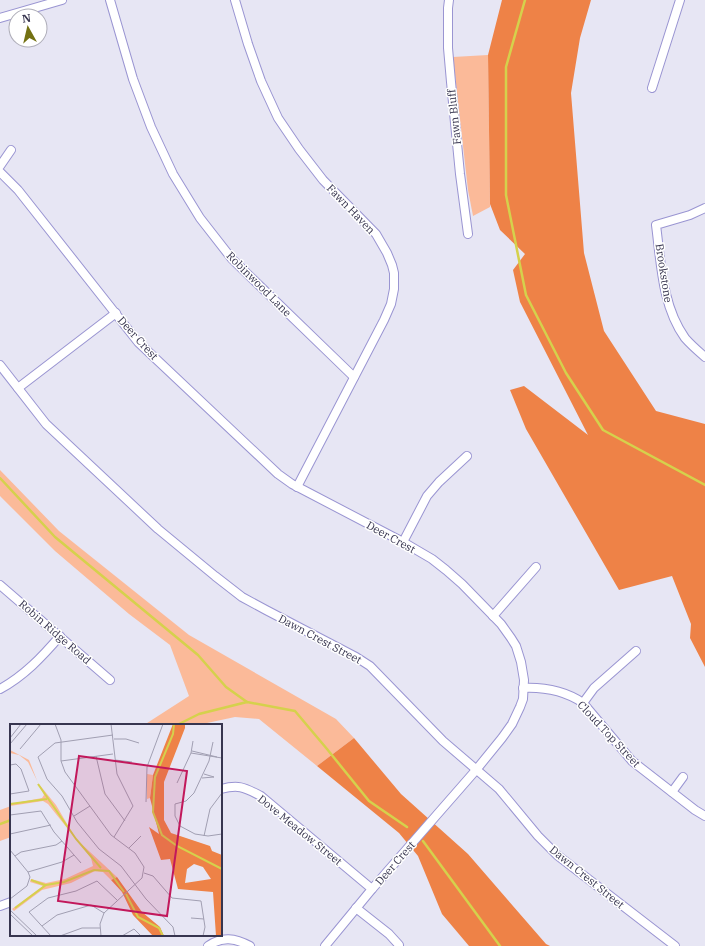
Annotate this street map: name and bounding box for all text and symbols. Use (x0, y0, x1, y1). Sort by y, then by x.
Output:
north arrow (8, 8, 48, 48)
text: N (21, 11, 32, 26)
street label: Fawn Bluff (444, 87, 464, 145)
street label: Fawn Haven (324, 181, 378, 237)
street label: Brookstone (652, 243, 676, 304)
street label: Robinwood Lane (224, 249, 294, 319)
street label: Deer Crest (115, 313, 161, 363)
street label: Deer Crest (364, 518, 418, 556)
street label: Robin Ridge Road (16, 597, 94, 667)
street label: Dawn Crest Street (276, 611, 364, 667)
street label: Cloud Top Street (575, 698, 643, 770)
inset map (10, 724, 222, 936)
street label: Dove Meadow Street (255, 792, 345, 868)
street label: Deer Crest (372, 838, 418, 888)
street label: Dawn Crest Street (547, 843, 627, 912)

